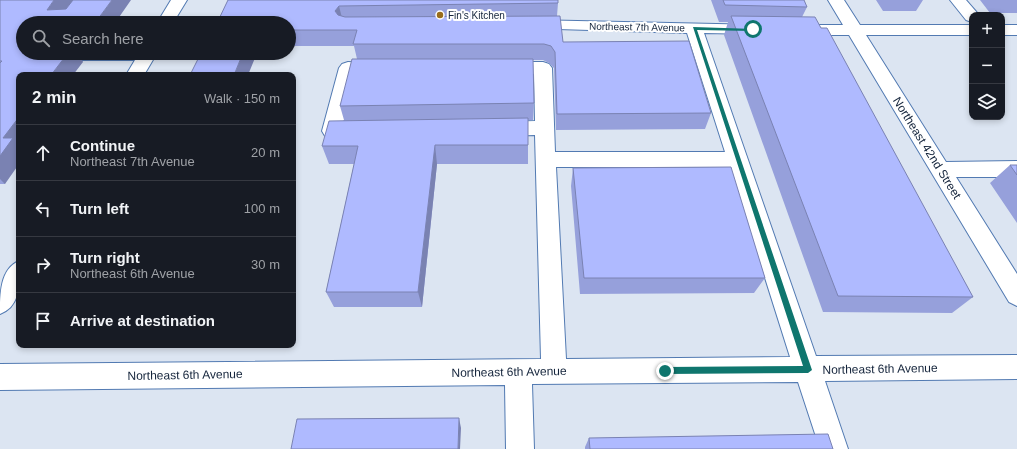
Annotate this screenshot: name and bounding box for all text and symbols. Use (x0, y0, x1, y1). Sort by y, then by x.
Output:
marker: Fin's Kitchen (435, 10, 445, 20)
place label: Fin's Kitchen (448, 10, 505, 21)
map controls (969, 12, 1005, 120)
button: + (969, 12, 1005, 48)
search box (16, 16, 296, 60)
route start (744, 20, 762, 38)
street label: Northeast 7th Avenue (589, 21, 686, 33)
icon: search (30, 27, 52, 49)
text: Search here (62, 30, 144, 47)
button: − (969, 48, 1005, 84)
button: layers (969, 84, 1005, 120)
text: 2 min (32, 88, 76, 107)
text: Walk · 150 m (204, 91, 280, 106)
street label: Northeast 42nd Street (890, 95, 964, 202)
text: Continue (70, 137, 135, 154)
icon: ahead (32, 142, 54, 164)
text: 20 m (251, 145, 280, 160)
text: Northeast 7th Avenue (70, 154, 195, 169)
icon: left (32, 198, 54, 220)
text: Turn left (70, 200, 129, 217)
text: 100 m (244, 201, 280, 216)
text: Turn right (70, 249, 140, 266)
icon: right (32, 254, 54, 276)
text: 30 m (251, 257, 280, 272)
text: Northeast 6th Avenue (70, 266, 195, 281)
icon: arrive (32, 310, 54, 332)
text: Arrive at destination (70, 312, 215, 329)
street label: Northeast 6th Avenue (822, 361, 938, 377)
route end (656, 362, 674, 380)
street label: Northeast 6th Avenue (451, 364, 567, 380)
street label: Northeast 6th Avenue (127, 367, 243, 383)

